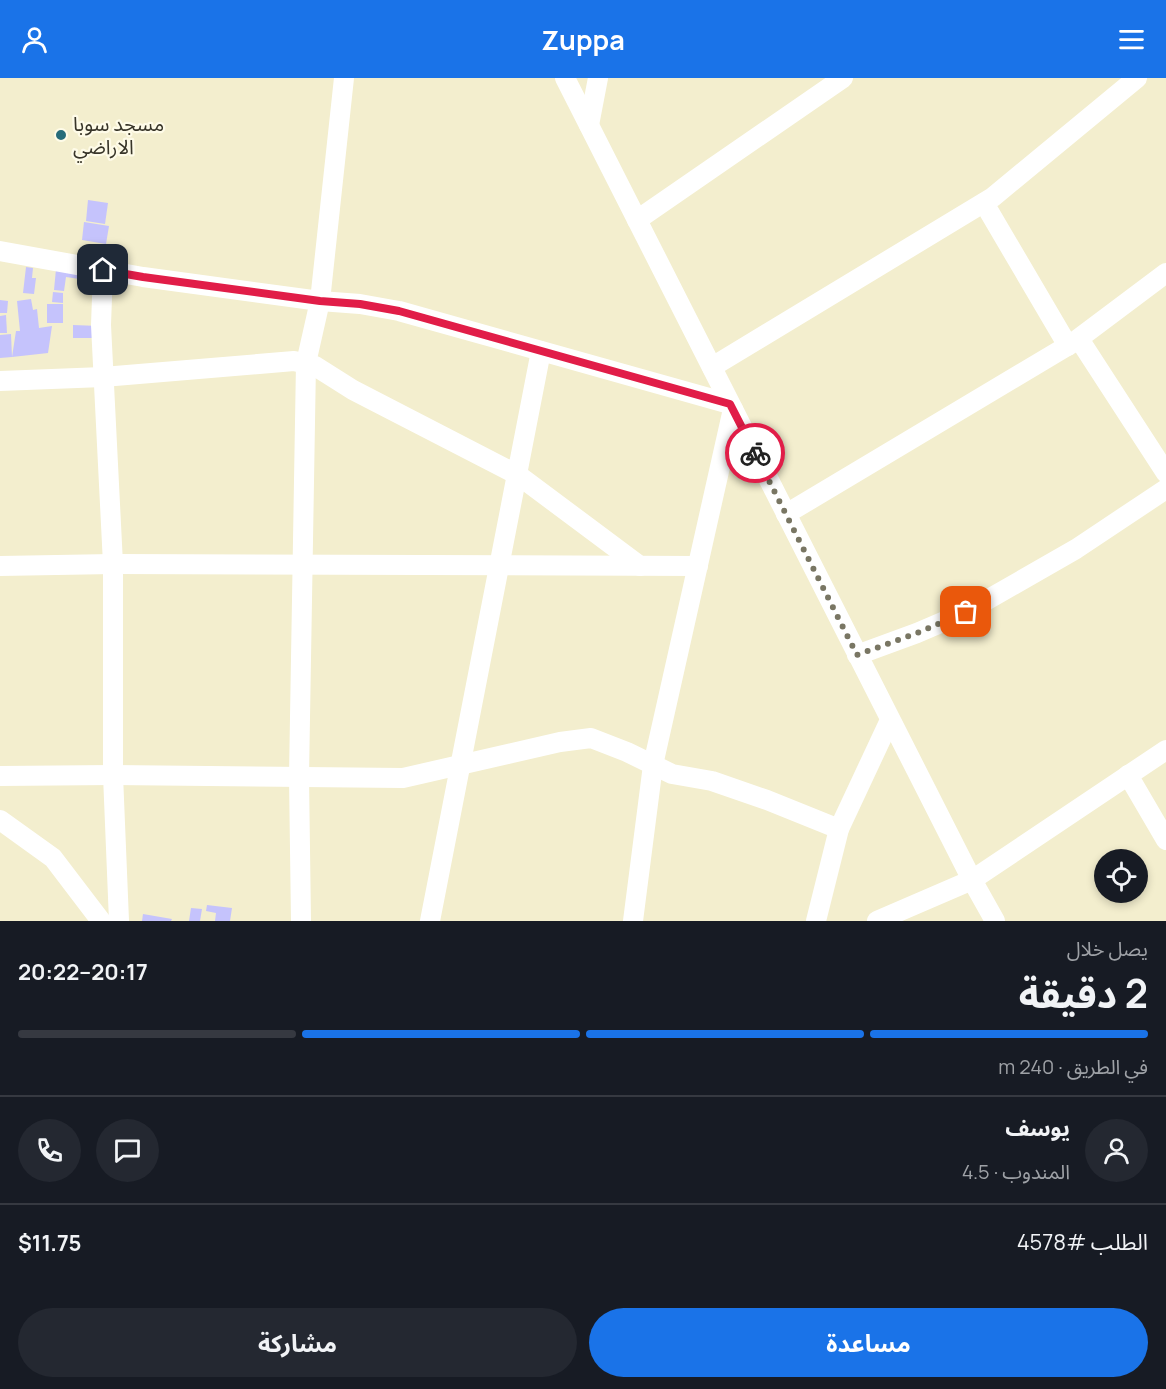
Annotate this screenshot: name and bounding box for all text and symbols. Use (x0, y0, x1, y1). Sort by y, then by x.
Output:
text: Zuppa (541, 21, 625, 58)
icon: person (18, 23, 51, 56)
icon: menu (1115, 23, 1148, 56)
place label: مسجد سوبا الاراضي (73, 110, 164, 163)
marker: مسجد سوبا الاراضي (54, 128, 68, 142)
pin (77, 244, 128, 295)
icon: home (86, 253, 119, 286)
courier (725, 423, 785, 483)
icon: bike (739, 437, 772, 470)
pin (940, 586, 991, 637)
icon: bag (949, 595, 982, 628)
map controls (1094, 849, 1148, 903)
button: locate (1094, 849, 1148, 903)
text: يصل خلال (1067, 935, 1148, 962)
text: 20:17–20:22 (18, 957, 148, 987)
text: 2 دقيقة (1019, 966, 1148, 1020)
text: في الطريق · 240 m (998, 1053, 1148, 1080)
text: يوسف (1005, 1113, 1070, 1143)
button: phone (18, 1119, 81, 1182)
button: chat (96, 1119, 159, 1182)
button: person (1085, 1119, 1148, 1182)
text: المندوب · 4.5 (962, 1158, 1070, 1185)
text: الطلب #4578 (1017, 1227, 1148, 1257)
text: $11.75 (18, 1228, 82, 1258)
button: مشاركة (18, 1308, 577, 1377)
button: مساعدة (589, 1308, 1148, 1377)

